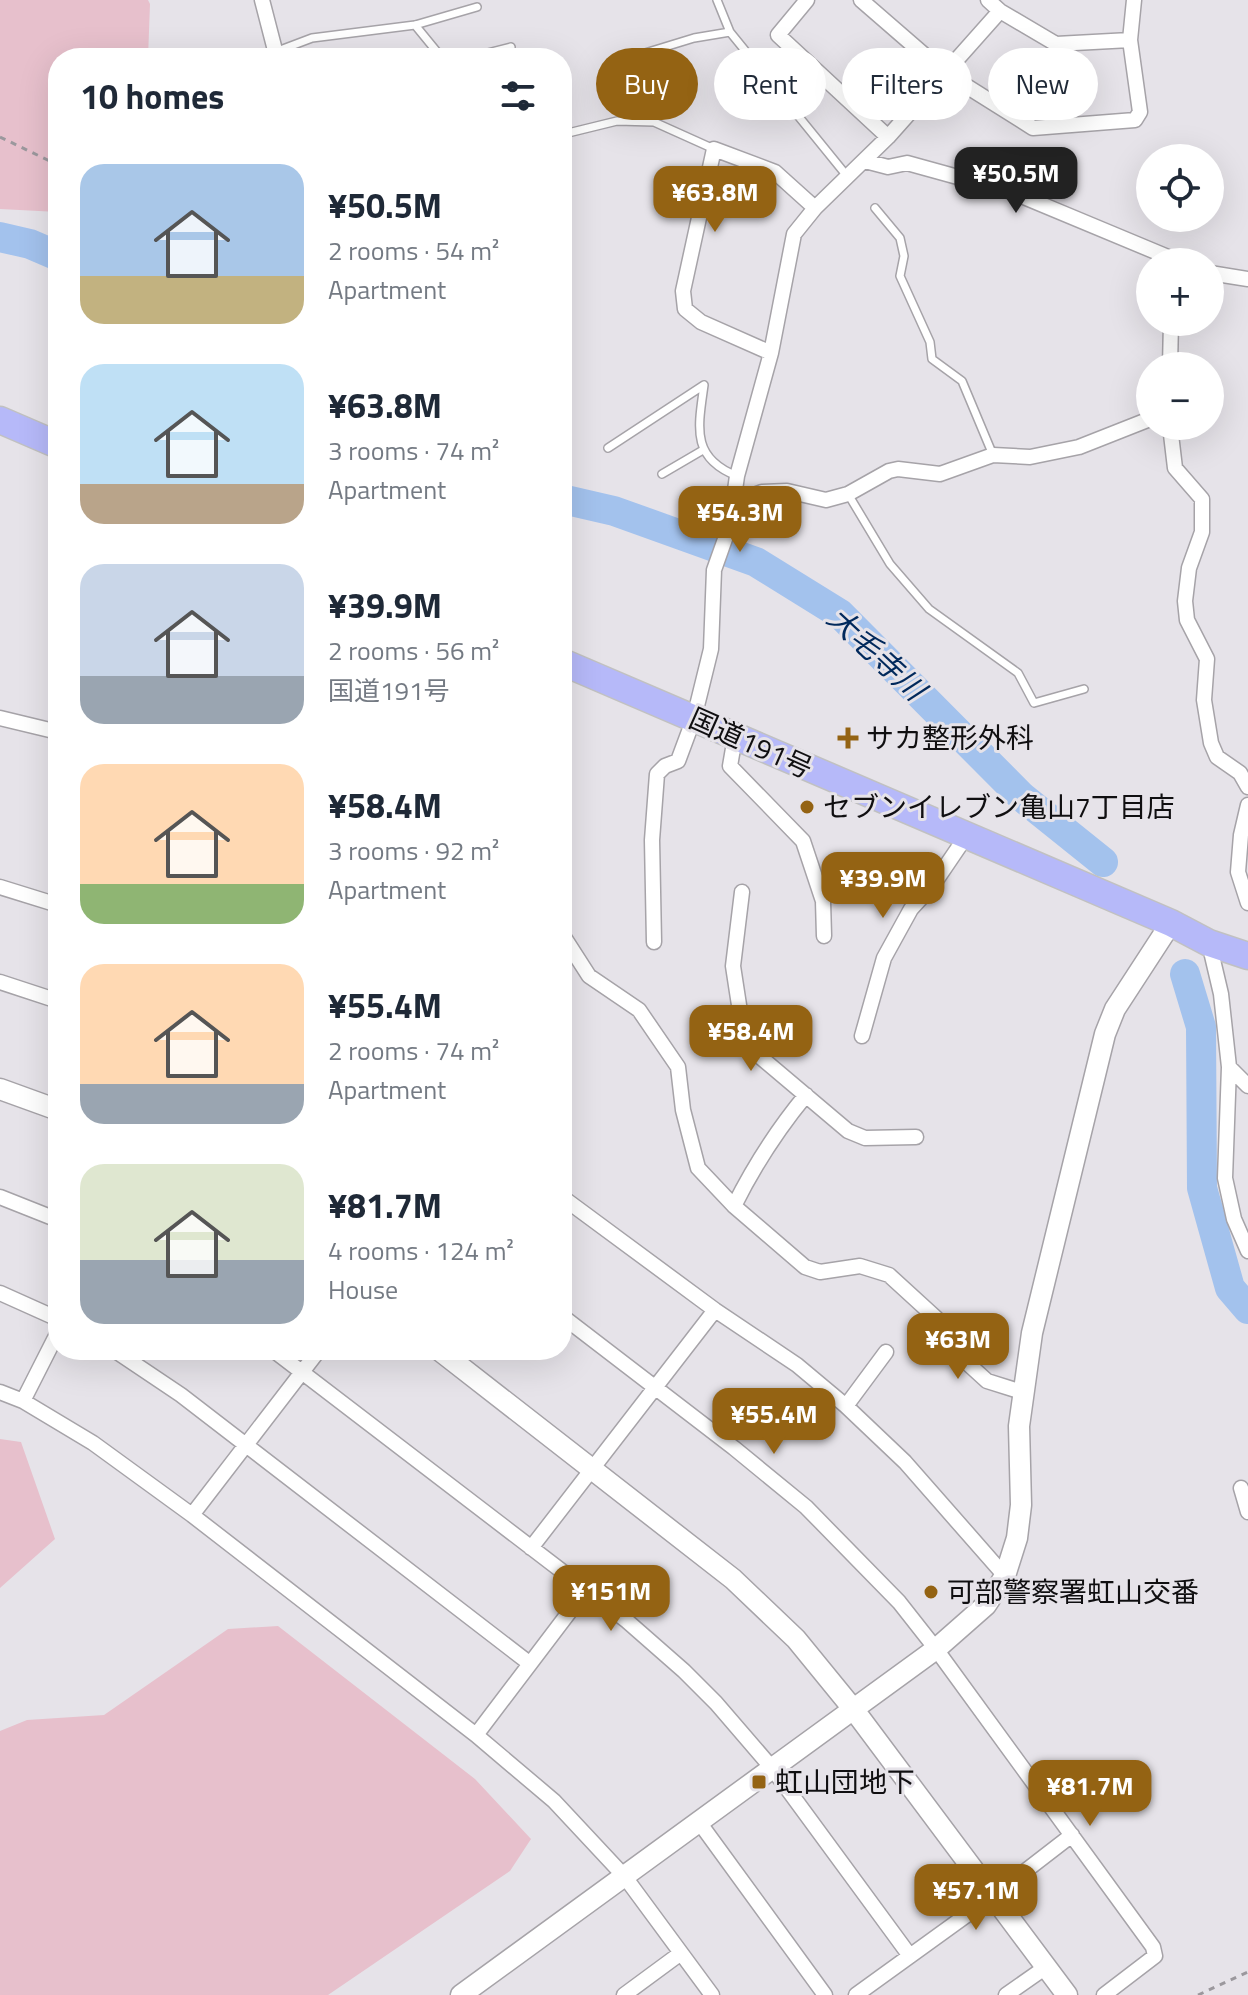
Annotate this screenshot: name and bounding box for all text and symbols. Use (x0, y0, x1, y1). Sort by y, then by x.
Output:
chip: Buy (596, 48, 698, 120)
chip: Rent (714, 48, 826, 120)
chip: Filters (842, 48, 972, 120)
chip: New (988, 48, 1098, 120)
text: 10 homes (80, 70, 224, 122)
icon: filters (496, 74, 540, 118)
map controls (1136, 144, 1224, 440)
button: locate (1136, 144, 1224, 232)
pin: ¥50.5M (951, 147, 1081, 215)
text: ¥50.5M (972, 153, 1060, 192)
pin: ¥63.8M (650, 166, 780, 234)
text: ¥63.8M (671, 172, 759, 211)
text: ¥50.5M (328, 179, 442, 231)
icon: home (144, 196, 240, 292)
text: 2 rooms · 54 m² (328, 231, 499, 270)
button: + (1136, 248, 1224, 336)
text: Apartment (328, 270, 446, 309)
button: − (1136, 352, 1224, 440)
text: ¥63.8M (328, 379, 442, 431)
icon: home (144, 396, 240, 492)
text: 3 rooms · 74 m² (328, 431, 499, 470)
text: Apartment (328, 470, 446, 509)
pin: ¥54.3M (675, 486, 805, 554)
text: ¥54.3M (696, 492, 784, 531)
text: ¥39.9M (328, 579, 442, 631)
icon: home (144, 596, 240, 692)
water label: 大毛寺川 (817, 596, 938, 713)
text: 2 rooms · 56 m² (328, 631, 499, 670)
text: 国道191号 (328, 671, 450, 710)
street label: 国道191号 (683, 696, 820, 789)
place label: サカ整形外科 (866, 716, 1034, 759)
marker: サカ整形外科 (837, 727, 859, 749)
text: ¥58.4M (328, 779, 442, 831)
place label: セブンイレブン亀山7丁目店 (823, 785, 1175, 828)
icon: home (144, 796, 240, 892)
marker: セブンイレブン亀山7丁目店 (798, 798, 816, 816)
text: 3 rooms · 92 m² (328, 831, 499, 870)
pin: ¥39.9M (818, 852, 948, 920)
text: ¥39.9M (839, 858, 927, 897)
text: Apartment (328, 870, 446, 909)
text: ¥55.4M (328, 979, 442, 1031)
icon: home (144, 996, 240, 1092)
pin: ¥58.4M (686, 1005, 816, 1073)
text: ¥58.4M (707, 1011, 795, 1050)
text: 2 rooms · 74 m² (328, 1031, 499, 1070)
text: Apartment (328, 1070, 446, 1109)
text: ¥81.7M (328, 1179, 442, 1231)
icon: home (144, 1196, 240, 1292)
text: 4 rooms · 124 m² (328, 1231, 514, 1270)
text: House (328, 1270, 398, 1309)
pin: ¥63M (911, 1313, 1005, 1381)
text: ¥63M (925, 1319, 991, 1358)
pin: ¥55.4M (709, 1388, 839, 1456)
text: ¥55.4M (730, 1394, 818, 1433)
pin: ¥151M (555, 1565, 667, 1633)
place label: 可部警察署虹山交番 (947, 1570, 1199, 1613)
text: ¥151M (571, 1571, 651, 1610)
marker: 可部警察署虹山交番 (922, 1583, 940, 1601)
place label: 虹山団地下 (775, 1760, 915, 1803)
pin: ¥81.7M (1025, 1760, 1155, 1828)
text: ¥81.7M (1046, 1766, 1134, 1805)
marker: 虹山団地下 (750, 1773, 768, 1791)
pin: ¥57.1M (911, 1864, 1041, 1932)
text: ¥57.1M (932, 1870, 1020, 1909)

